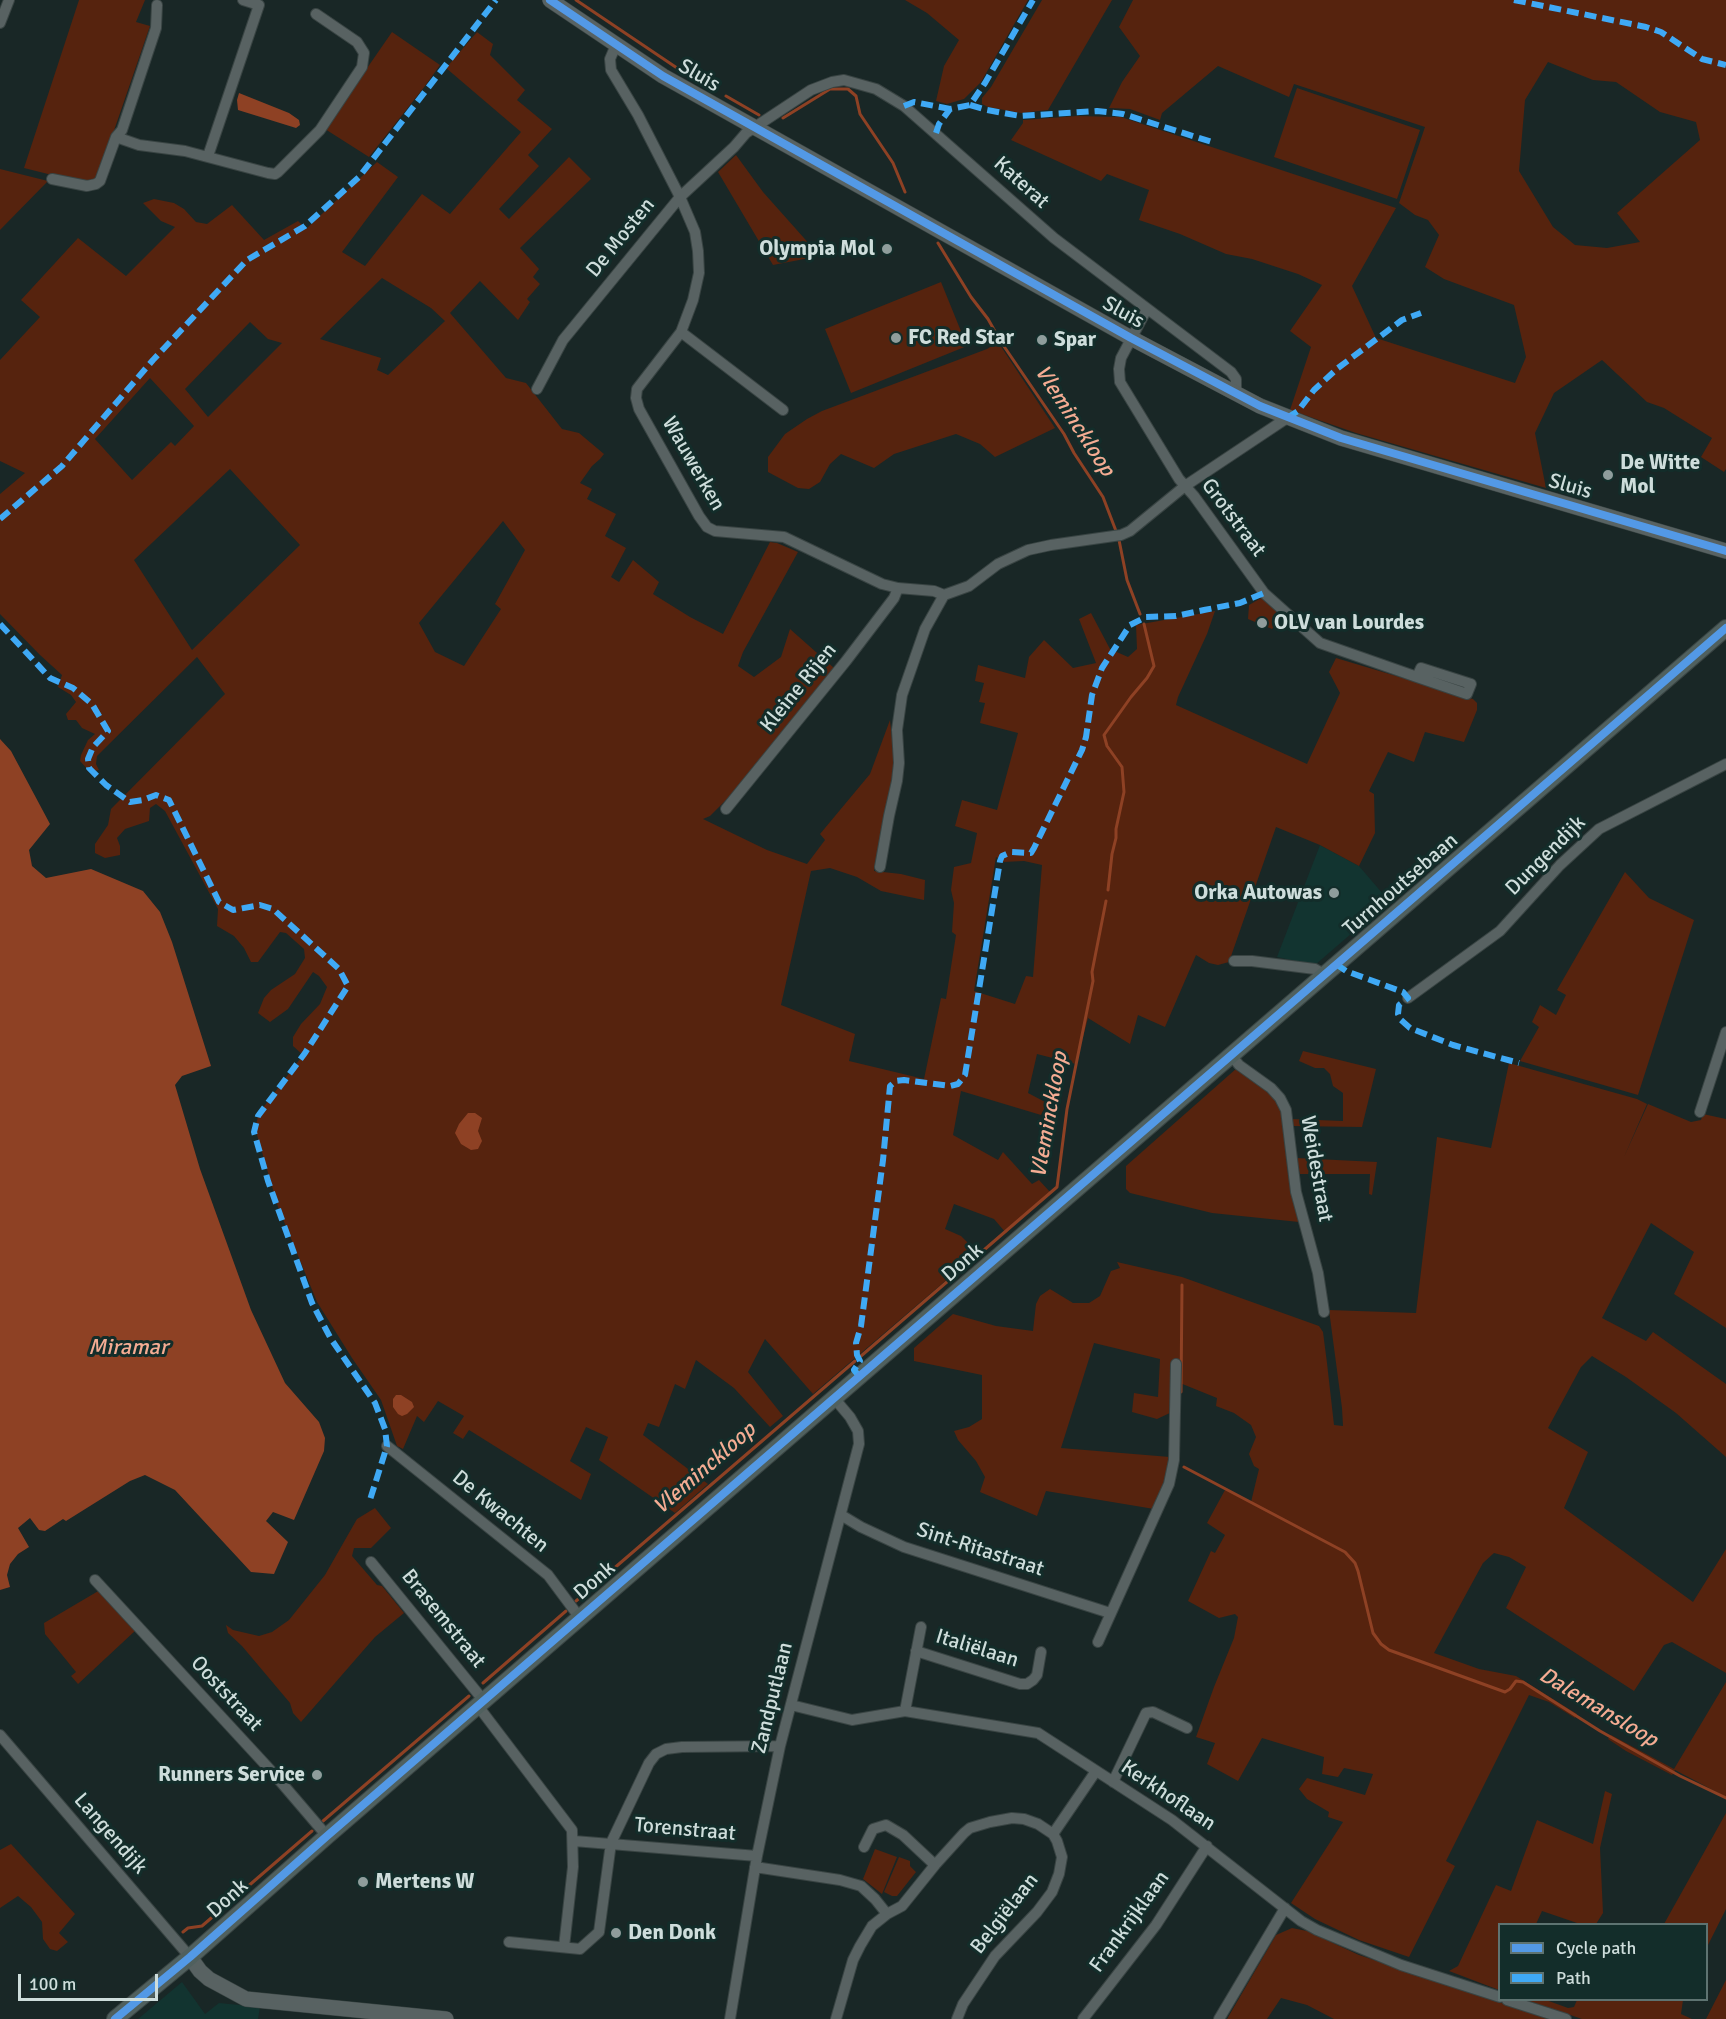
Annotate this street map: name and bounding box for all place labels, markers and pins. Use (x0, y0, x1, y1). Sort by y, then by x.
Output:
place label: Olympia Mol (759, 236, 875, 262)
marker: Olympia Mol (880, 242, 894, 256)
place label: FC Red Star (908, 325, 1014, 351)
place label: Spar (1054, 327, 1096, 353)
marker: FC Red Star (889, 331, 903, 345)
marker: Spar (1035, 333, 1049, 347)
place label: De Witte Mol (1620, 450, 1700, 500)
marker: De Witte Mol (1601, 468, 1615, 482)
place label: OLV van Lourdes (1274, 610, 1424, 636)
marker: OLV van Lourdes (1255, 616, 1269, 630)
place label: Orka Autowas (1194, 880, 1322, 906)
marker: Orka Autowas (1327, 886, 1341, 900)
place label: Runners Service (158, 1762, 305, 1788)
marker: Runners Service (310, 1768, 324, 1782)
place label: Mertens W (375, 1869, 475, 1895)
marker: Mertens W (356, 1875, 370, 1889)
place label: Den Donk (628, 1920, 716, 1946)
marker: Den Donk (609, 1926, 623, 1940)

